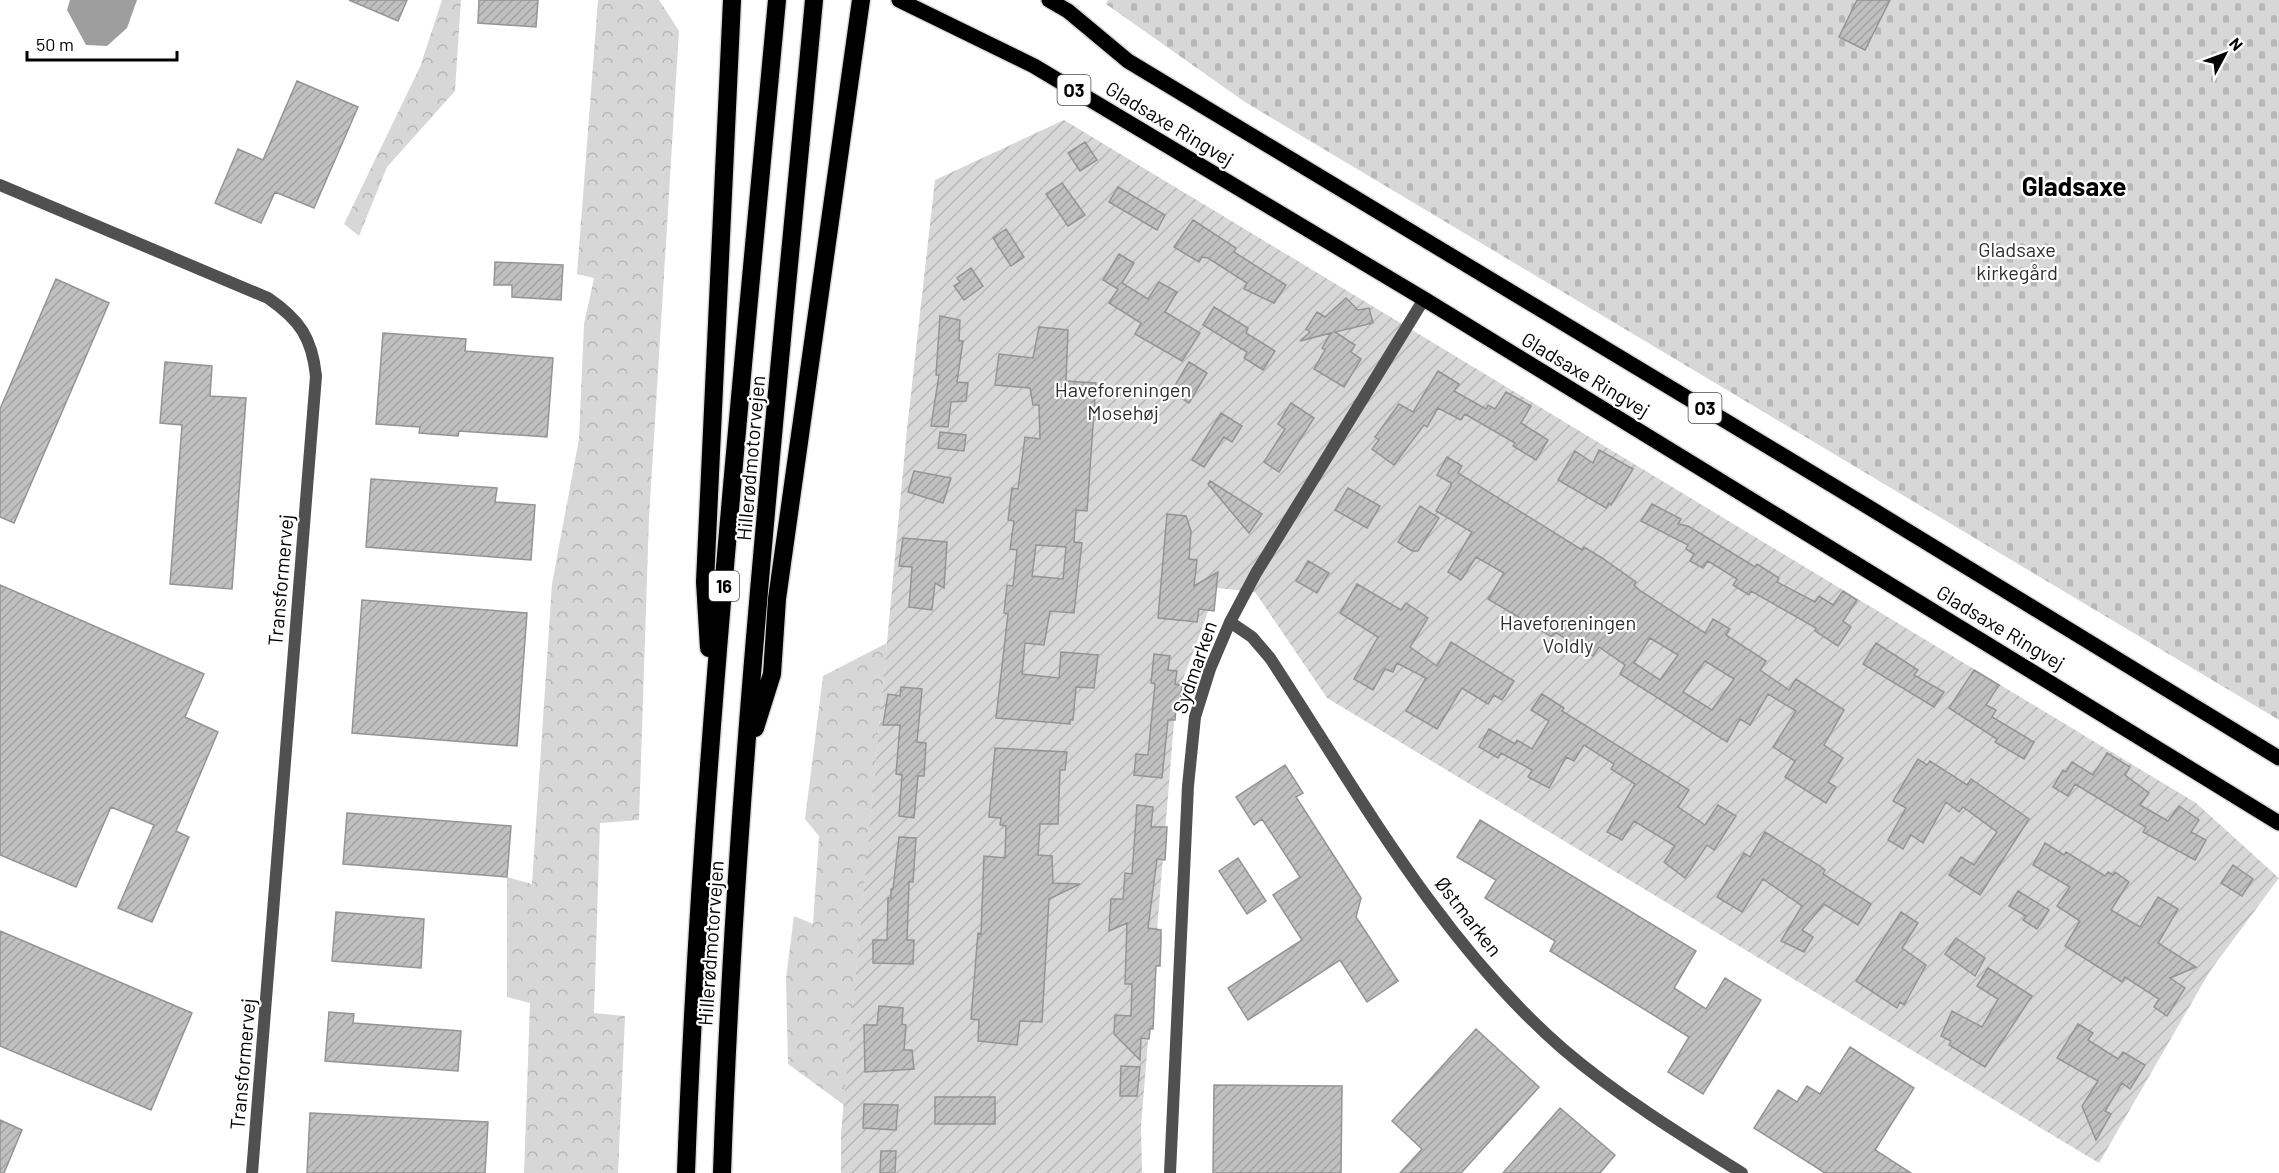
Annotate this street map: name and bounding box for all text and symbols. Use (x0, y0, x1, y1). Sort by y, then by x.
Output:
scale bar (27, 24, 177, 62)
north arrow (2195, 24, 2255, 84)
text: 50 m (36, 33, 74, 55)
text: N (2226, 34, 2247, 54)
road number: O3 (1058, 75, 1090, 105)
street label: Gladsaxe Ringvej (1102, 75, 1238, 171)
district label: Gladsaxe (2022, 170, 2126, 201)
park label: Gladsaxe kirkegård (1976, 237, 2058, 284)
street label: Gladsaxe Ringvej (1518, 326, 1654, 422)
street label: Hillerødmotorvejen (731, 374, 769, 542)
park label: Haveforeningen Mosehøj (1055, 377, 1191, 424)
road number: O3 (1688, 393, 1722, 423)
street label: Transformervej (262, 513, 298, 647)
road number: 16 (709, 571, 739, 601)
street label: Gladsaxe Ringvej (1933, 579, 2069, 675)
park label: Haveforeningen Voldly (1500, 610, 1636, 657)
street label: Sydmarken (1167, 617, 1221, 717)
street label: Hillerødmotorvejen (692, 859, 728, 1027)
street label: Østmarken (1430, 871, 1508, 961)
street label: Transformervej (224, 997, 260, 1131)

